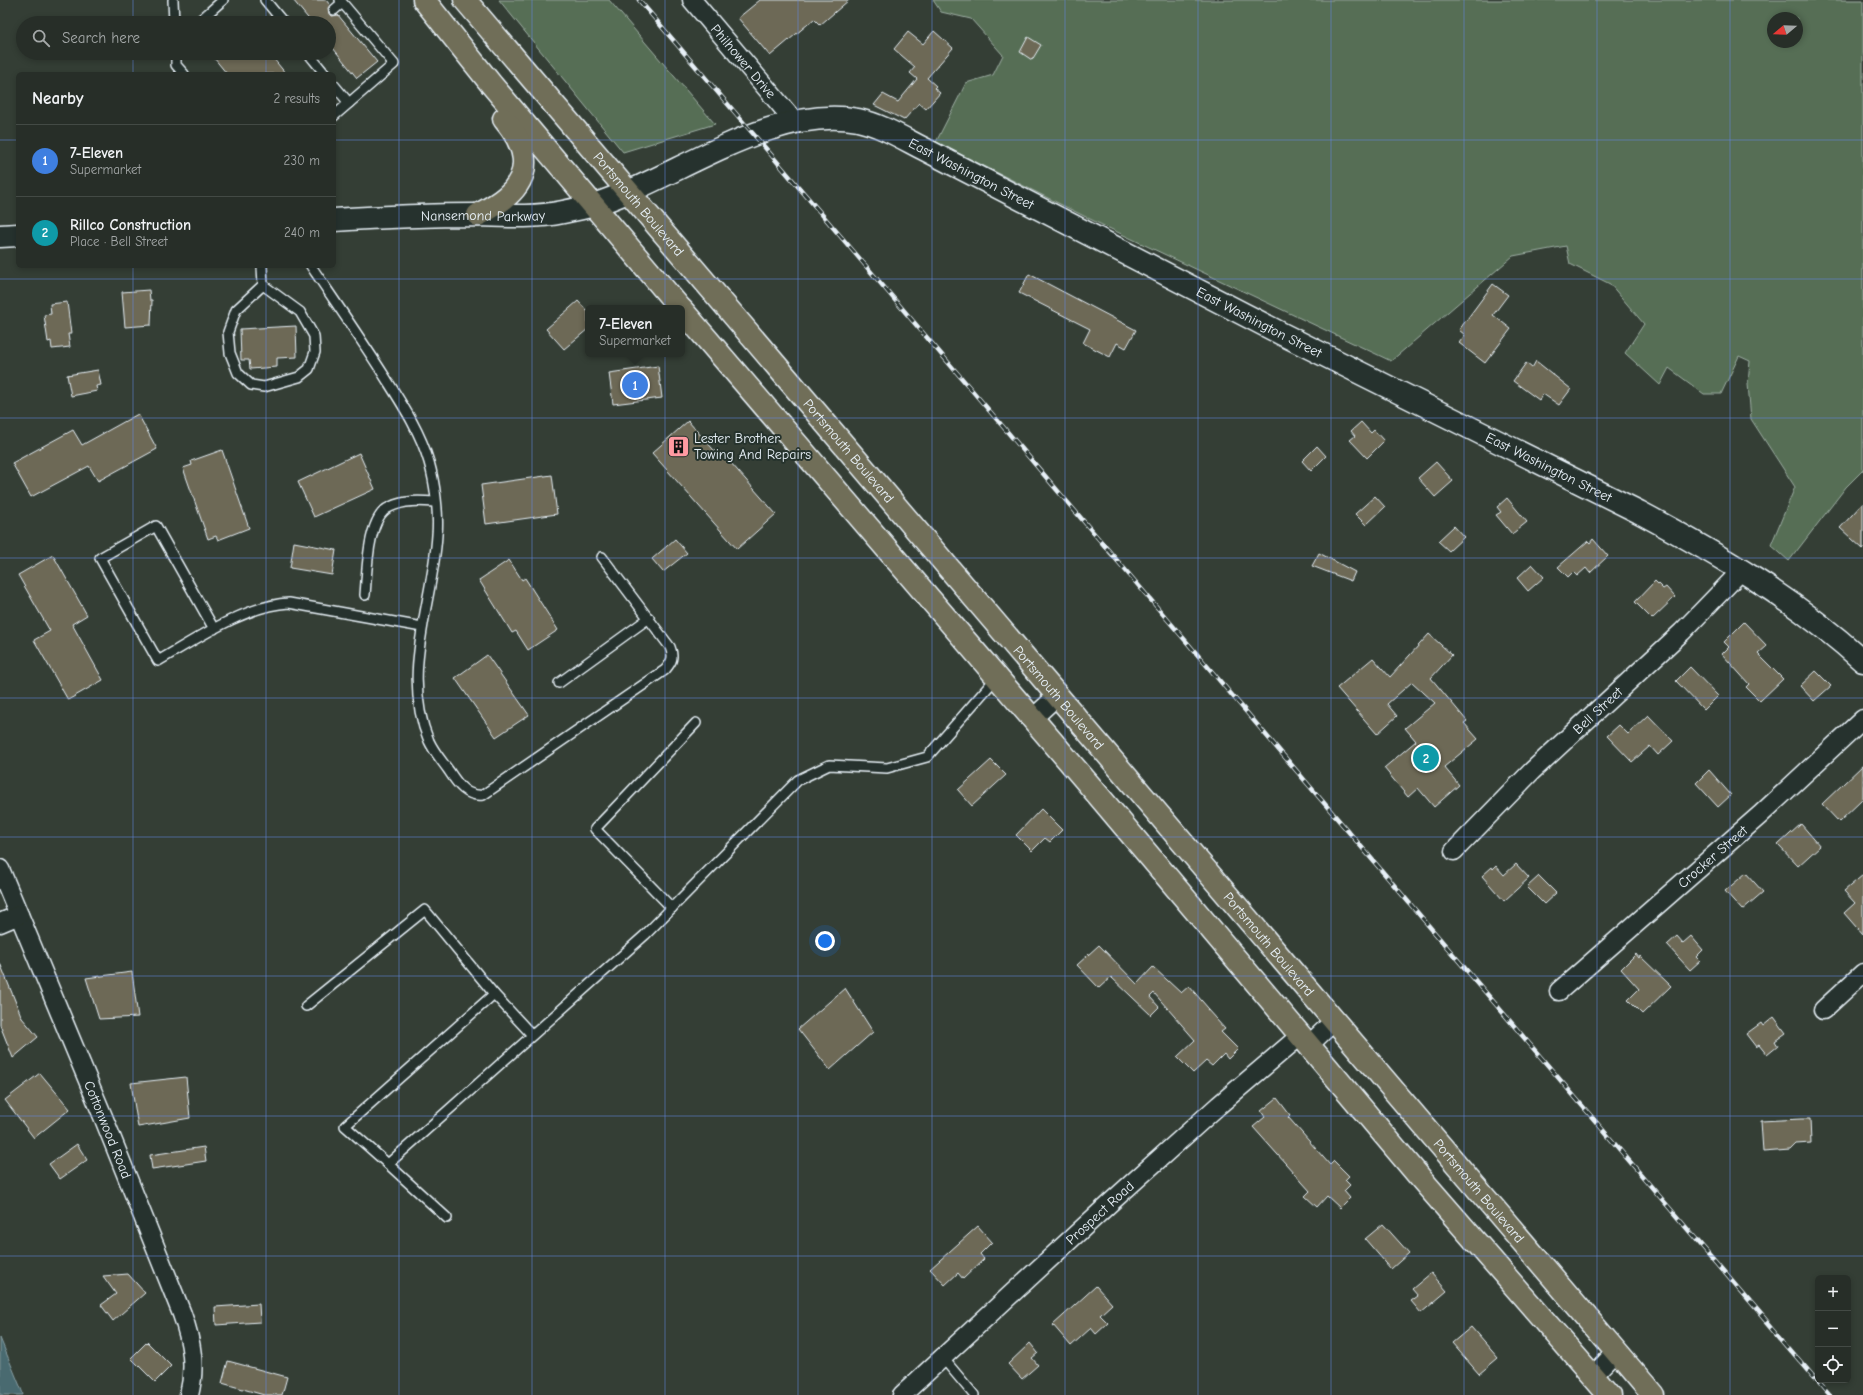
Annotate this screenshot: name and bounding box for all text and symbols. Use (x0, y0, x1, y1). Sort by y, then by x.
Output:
north arrow (1767, 12, 1803, 48)
search box (16, 16, 336, 60)
street label: Philhower Drive (707, 21, 780, 102)
icon: search (30, 27, 52, 49)
text: Search here (62, 29, 140, 47)
text: Nearby (32, 89, 83, 108)
text: 2 results (273, 91, 320, 106)
street label: East Washington Street (906, 134, 1038, 213)
text: 7-Eleven (70, 144, 123, 162)
street label: Portsmouth Boulevard (590, 149, 688, 259)
text: 1 (42, 153, 48, 168)
text: 230 m (284, 153, 320, 168)
text: Supermarket (70, 162, 141, 177)
street label: Nansemond Parkway (421, 206, 547, 225)
text: Rillco Construction (70, 216, 191, 234)
text: 2 (42, 225, 48, 240)
text: 240 m (284, 225, 320, 240)
text: Place · Bell Street (70, 234, 168, 249)
street label: East Washington Street (1194, 283, 1326, 362)
popup (585, 305, 685, 357)
text: 7-Eleven (599, 315, 652, 333)
text: Supermarket (599, 333, 671, 348)
pin: 1 (622, 370, 648, 400)
street label: Portsmouth Boulevard (800, 395, 898, 506)
street label: East Washington Street (1483, 429, 1616, 506)
place label: Lester Brother Towing And Repairs (694, 430, 811, 463)
building icon: Lester Brother Towing And Repairs (665, 433, 691, 459)
street label: Portsmouth Boulevard (1010, 642, 1108, 753)
street label: Bell Street (1569, 682, 1627, 738)
pin: 2 (1413, 743, 1439, 773)
street label: Crocker Street (1674, 821, 1752, 892)
street label: Portsmouth Boulevard (1220, 889, 1318, 999)
your location (815, 931, 835, 951)
street label: Cottonwood Road (80, 1078, 135, 1181)
street label: Portsmouth Boulevard (1430, 1135, 1528, 1246)
street label: Prospect Road (1062, 1177, 1137, 1248)
map controls (1815, 1275, 1851, 1383)
button: + (1815, 1275, 1851, 1311)
button: − (1815, 1311, 1851, 1347)
button: locate (1815, 1347, 1851, 1383)

